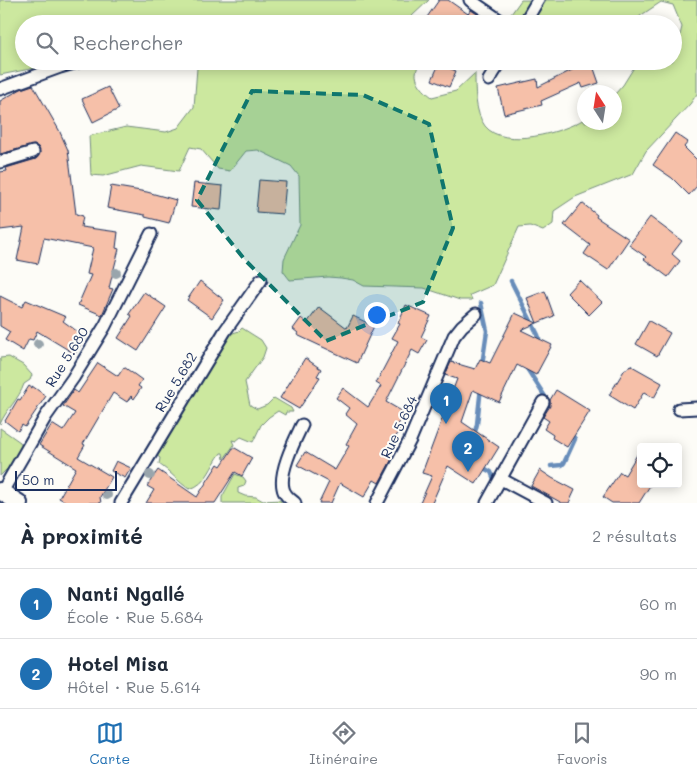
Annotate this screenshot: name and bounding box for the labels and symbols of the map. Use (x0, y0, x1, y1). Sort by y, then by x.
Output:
north arrow (577, 85, 622, 130)
your location (364, 302, 390, 328)
street label: Rue 5.680 (41, 323, 93, 390)
street label: Rue 5.682 (150, 348, 201, 415)
pin: 1 (430, 383, 462, 424)
street label: Rue 5.684 (376, 392, 422, 461)
pin: 2 (452, 431, 484, 472)
scale bar (15, 468, 118, 491)

